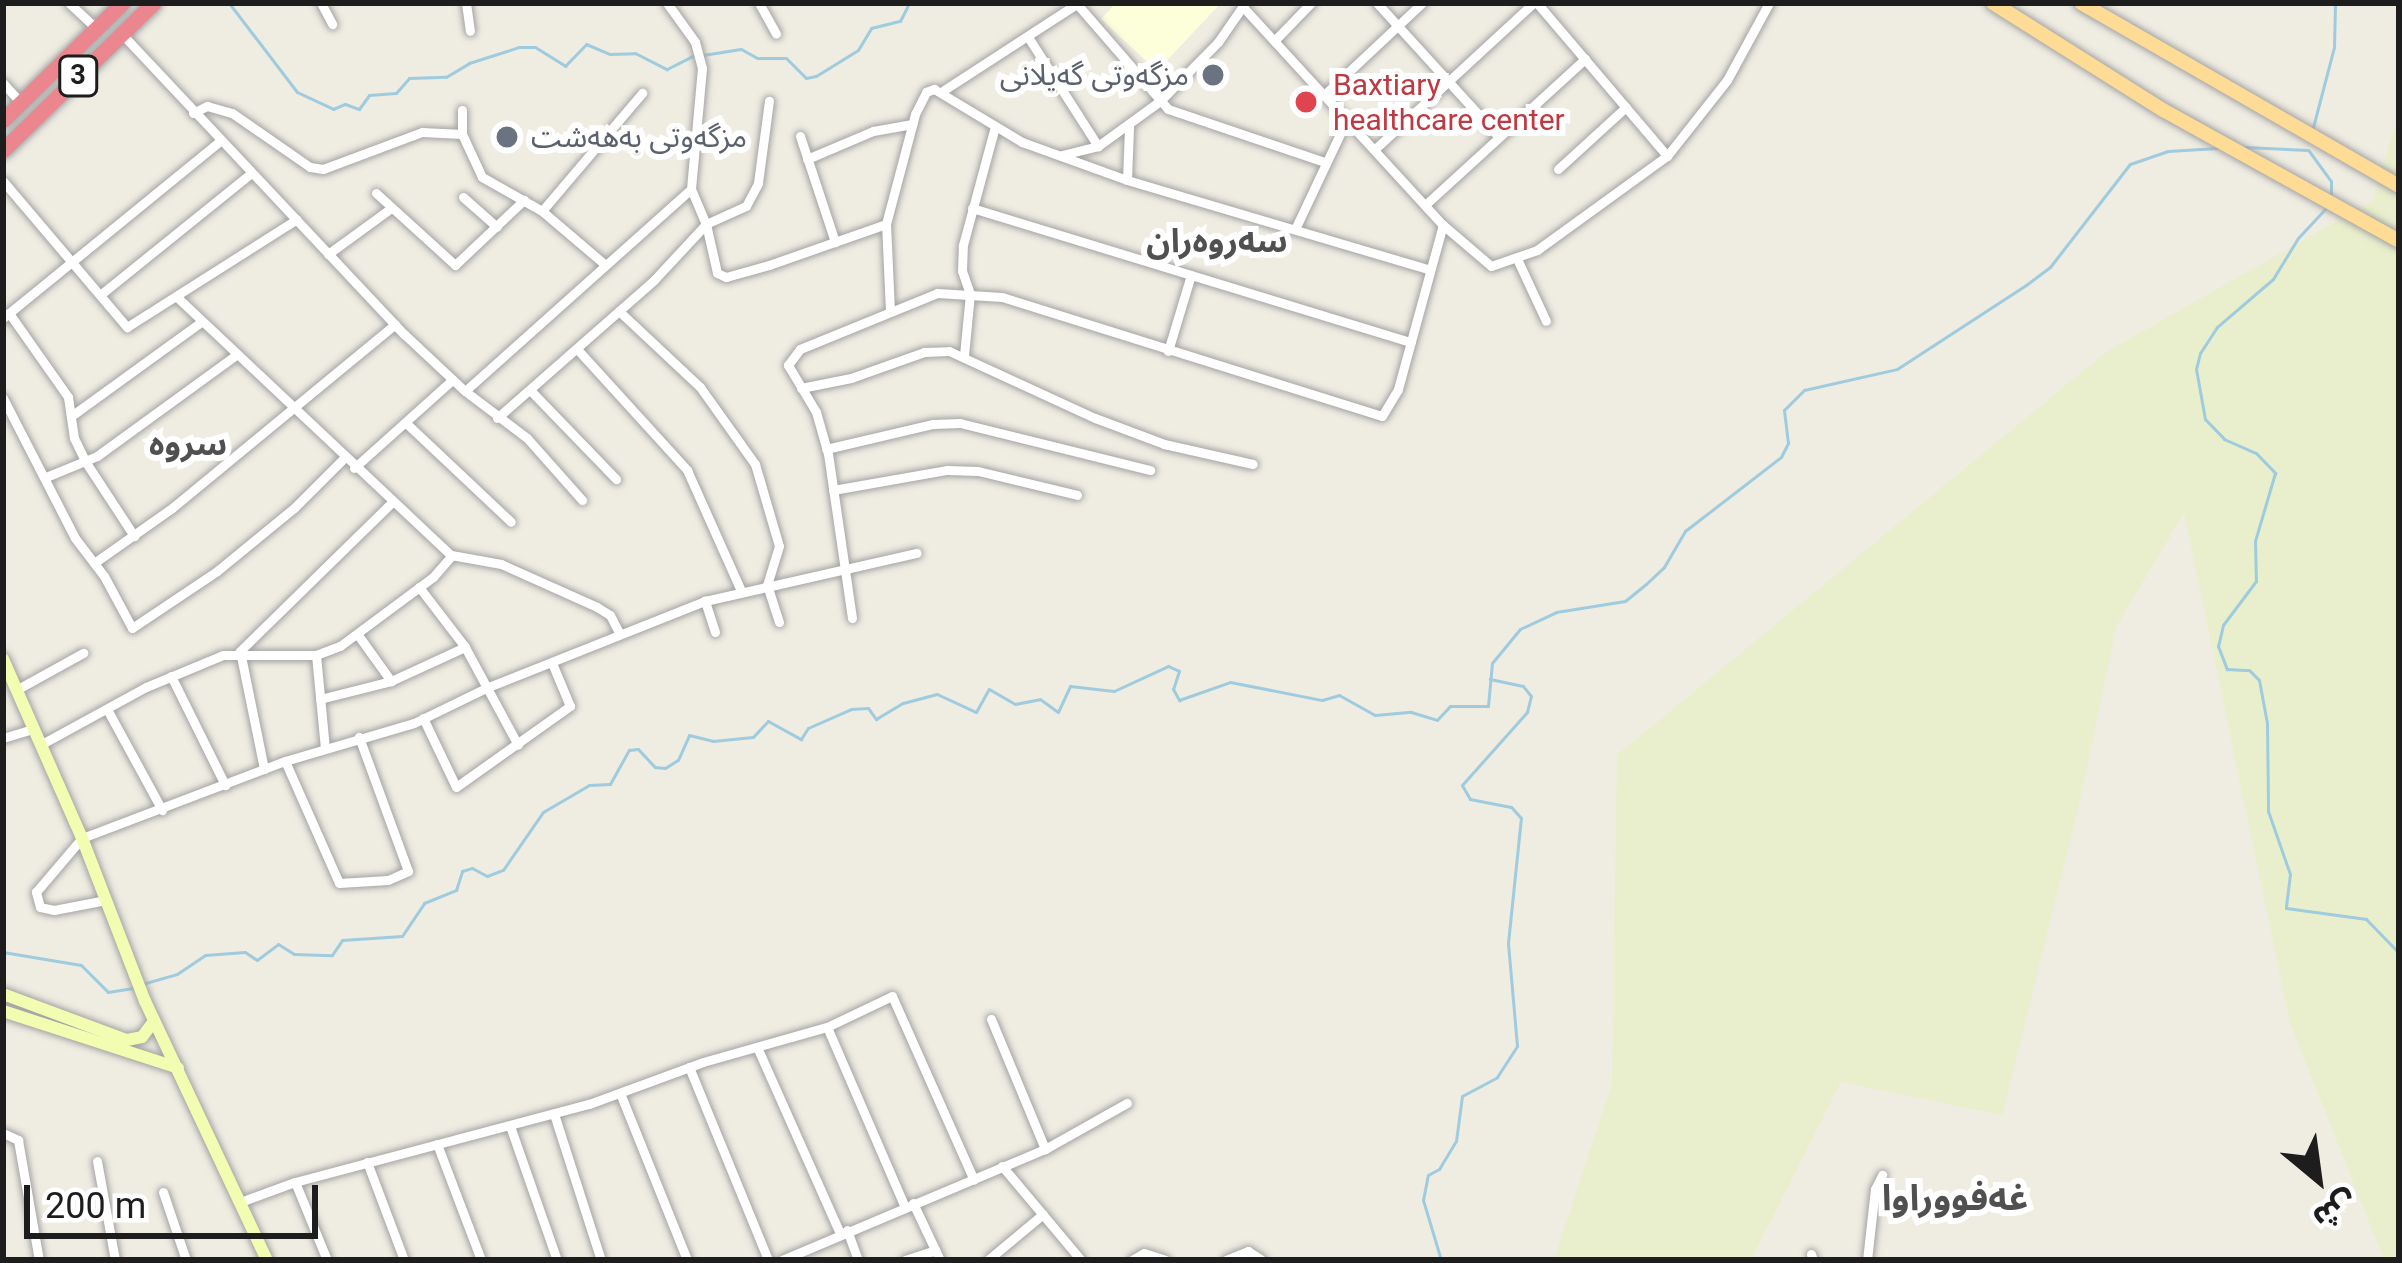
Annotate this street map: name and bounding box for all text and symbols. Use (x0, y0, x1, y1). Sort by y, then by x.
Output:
road number: 3 (57, 55, 99, 97)
place label: مزگەوتی گەیلانی (1000, 57, 1189, 93)
marker: مزگەوتی گەیلانی (1200, 62, 1226, 88)
place label: Baxtiary healthcare center (1333, 67, 1565, 138)
marker: Baxtiary healthcare center (1290, 86, 1322, 118)
place label: مزگەوتی بەهەشت (531, 119, 747, 155)
marker: مزگەوتی بەهەشت (494, 124, 520, 150)
district label: سەروەران (1146, 221, 1288, 261)
district label: سروە (149, 424, 227, 464)
north arrow (2258, 1119, 2378, 1239)
scale bar (30, 1161, 324, 1235)
district label: غەفووراوا (1882, 1177, 2028, 1221)
text: ش (2306, 1183, 2365, 1239)
text: 200 m (45, 1185, 146, 1227)

